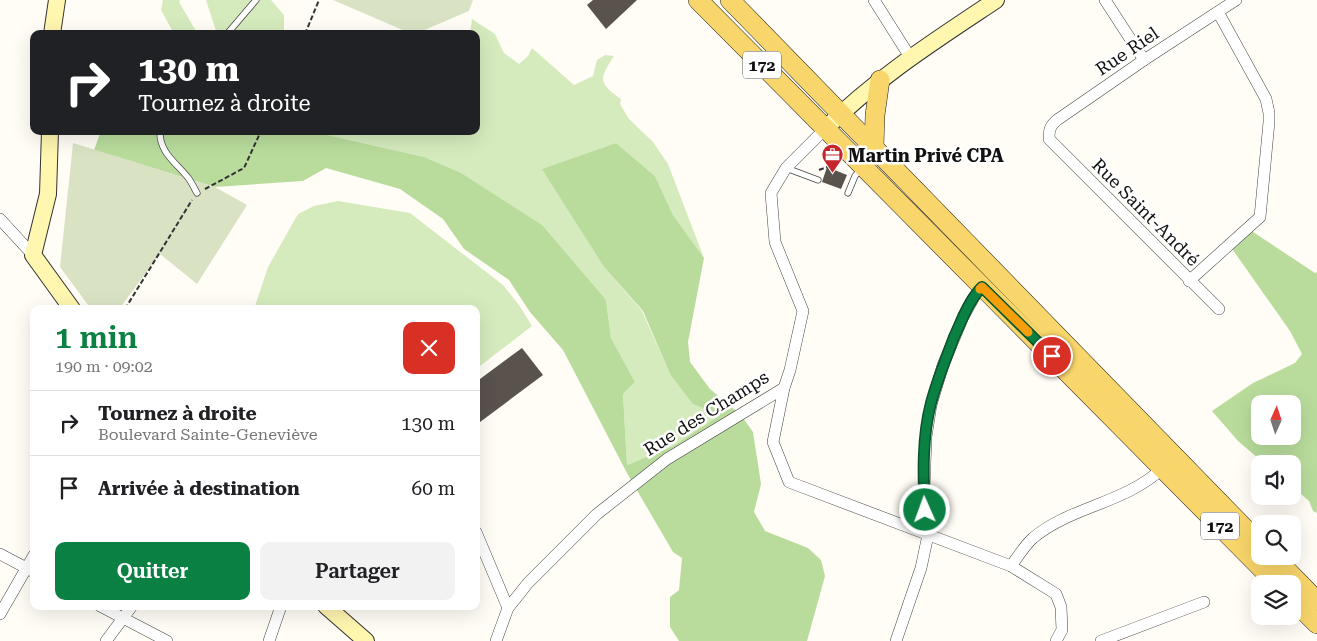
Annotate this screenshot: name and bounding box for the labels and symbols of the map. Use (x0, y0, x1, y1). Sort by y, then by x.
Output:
street label: Rue Riel (1092, 22, 1163, 80)
road number: 172 (743, 52, 781, 78)
office icon: Martin Privé CPA (820, 143, 844, 174)
place label: Martin Privé CPA (848, 145, 1004, 166)
street label: Rue Saint-André (1088, 154, 1204, 270)
pin (1031, 335, 1073, 377)
street label: Rue des Champs (640, 366, 772, 460)
north arrow (1251, 395, 1301, 445)
position arrow (898, 483, 950, 535)
road number: 172 (1201, 512, 1239, 540)

